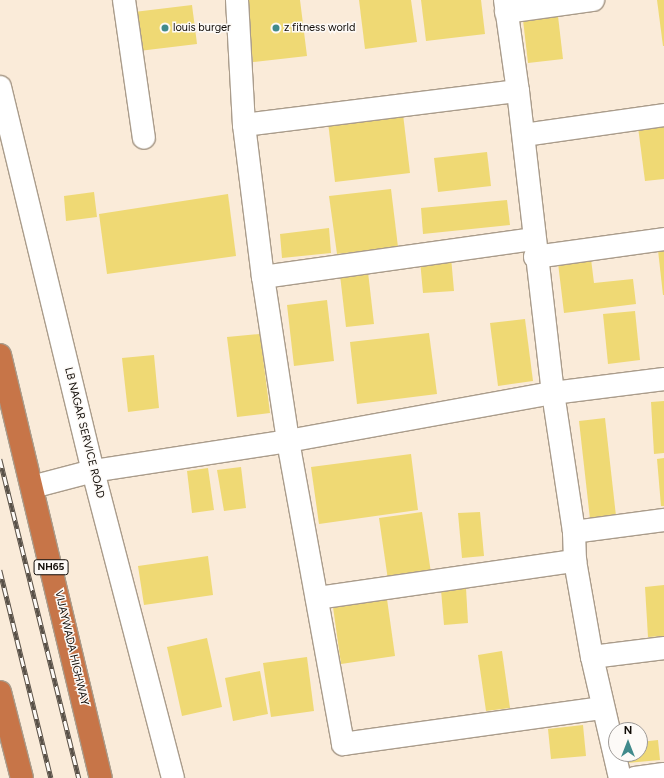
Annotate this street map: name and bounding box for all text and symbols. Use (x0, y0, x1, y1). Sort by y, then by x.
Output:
place label: louis burger (173, 21, 231, 35)
place label: z fitness world (284, 21, 355, 35)
marker: louis burger (160, 23, 170, 33)
marker: z fitness world (271, 23, 281, 33)
street label: LB NAGAR SERVICE ROAD (61, 366, 107, 500)
road number: NH65 (33, 559, 69, 575)
street label: VIJAYWADA HIGHWAY (51, 589, 91, 707)
north arrow (608, 722, 648, 762)
text: N (624, 724, 632, 737)

